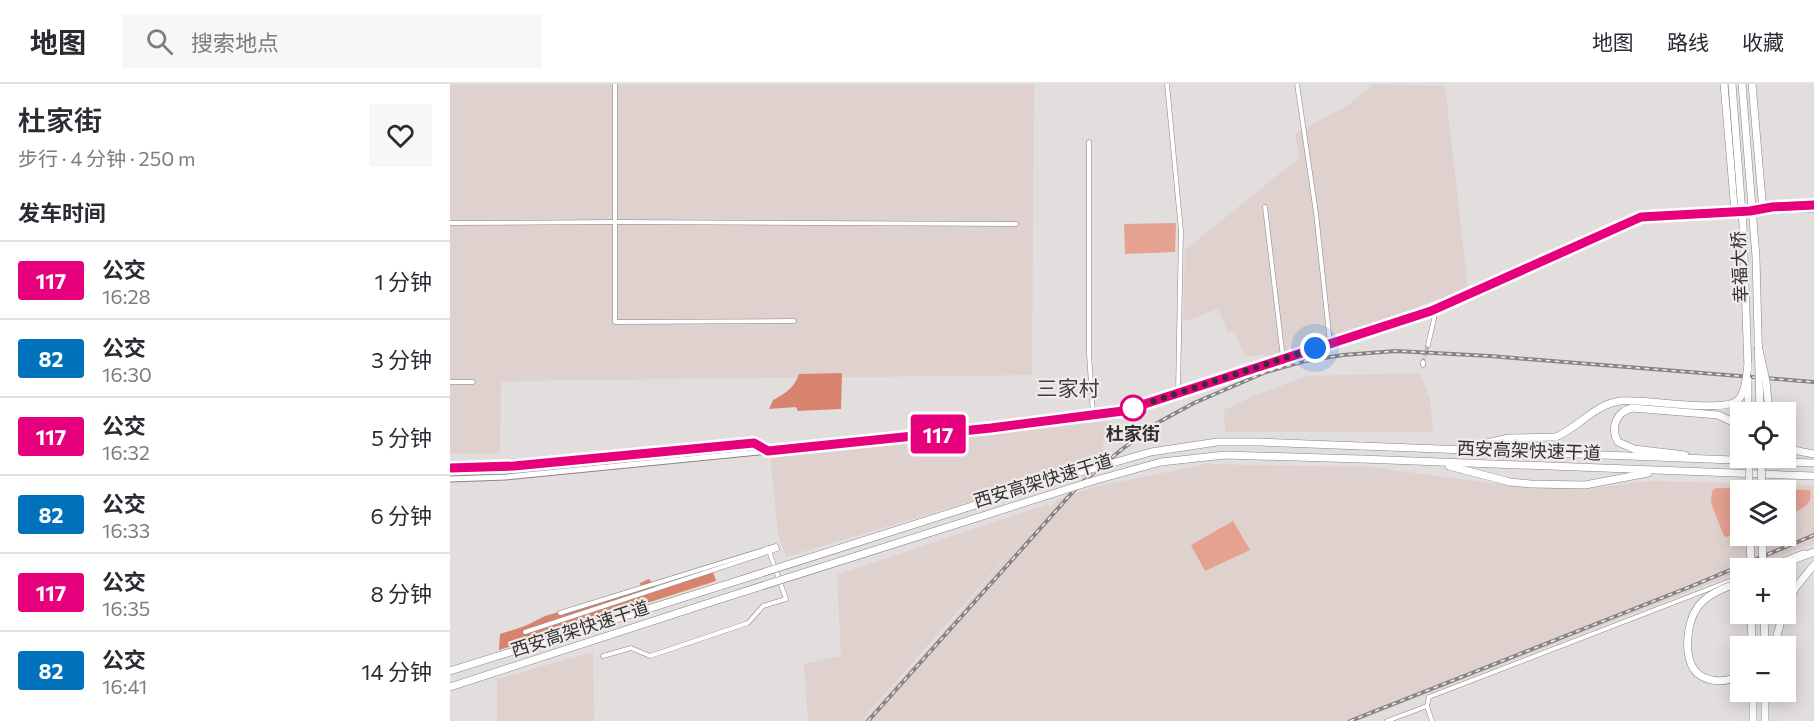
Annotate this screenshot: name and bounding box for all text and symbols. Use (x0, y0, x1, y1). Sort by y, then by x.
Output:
search box (122, 14, 542, 68)
text: 地图 (30, 25, 86, 59)
icon: search (143, 25, 176, 58)
text: 搜索地点 (191, 29, 279, 56)
text: 地图 (1592, 29, 1634, 54)
text: 路线 (1667, 29, 1709, 54)
text: 收藏 (1742, 29, 1784, 54)
text: 杜家街 (18, 103, 102, 137)
button: heart (369, 104, 432, 167)
text: 步行 · 4 分钟 · 250 m (18, 146, 196, 170)
text: 发车时间 (18, 199, 106, 226)
street label: 幸福大桥 (1727, 231, 1751, 303)
text: 公交 (102, 256, 146, 283)
text: 117 (36, 268, 66, 293)
text: 1 分钟 (374, 268, 432, 295)
text: 16:28 (102, 284, 151, 308)
your location (1300, 333, 1330, 363)
text: 公交 (102, 334, 146, 361)
text: 82 (39, 346, 63, 371)
text: 3 分钟 (371, 346, 432, 373)
text: 16:30 (102, 362, 152, 386)
district label: 三家村 (1037, 375, 1100, 400)
marker: 杜家街 (1120, 395, 1146, 421)
map controls (1730, 402, 1796, 702)
button: locate (1730, 402, 1796, 468)
text: 公交 (102, 412, 146, 439)
line badge: 117 (904, 414, 972, 454)
text: 117 (923, 422, 953, 447)
place label: 杜家街 (1106, 422, 1160, 444)
text: 117 (36, 424, 66, 449)
text: 5 分钟 (371, 424, 432, 451)
street label: 西安高架快速干道 (1457, 436, 1601, 464)
text: 16:32 (102, 440, 150, 464)
street label: 西安高架快速干道 (971, 448, 1115, 512)
button: layers (1730, 480, 1796, 546)
text: 公交 (102, 490, 146, 517)
text: 82 (39, 502, 63, 527)
text: 6 分钟 (370, 502, 432, 529)
text: 16:33 (102, 518, 150, 542)
button: + (1730, 558, 1796, 624)
text: 公交 (102, 568, 146, 595)
text: 117 (36, 580, 66, 605)
text: 8 分钟 (370, 580, 432, 607)
street label: 西安高架快速干道 (508, 595, 652, 661)
text: 16:35 (102, 596, 150, 620)
button: − (1730, 636, 1796, 702)
text: 公交 (102, 646, 146, 673)
text: 82 (39, 658, 63, 683)
text: 14 分钟 (361, 658, 432, 685)
text: 16:41 (102, 674, 147, 698)

